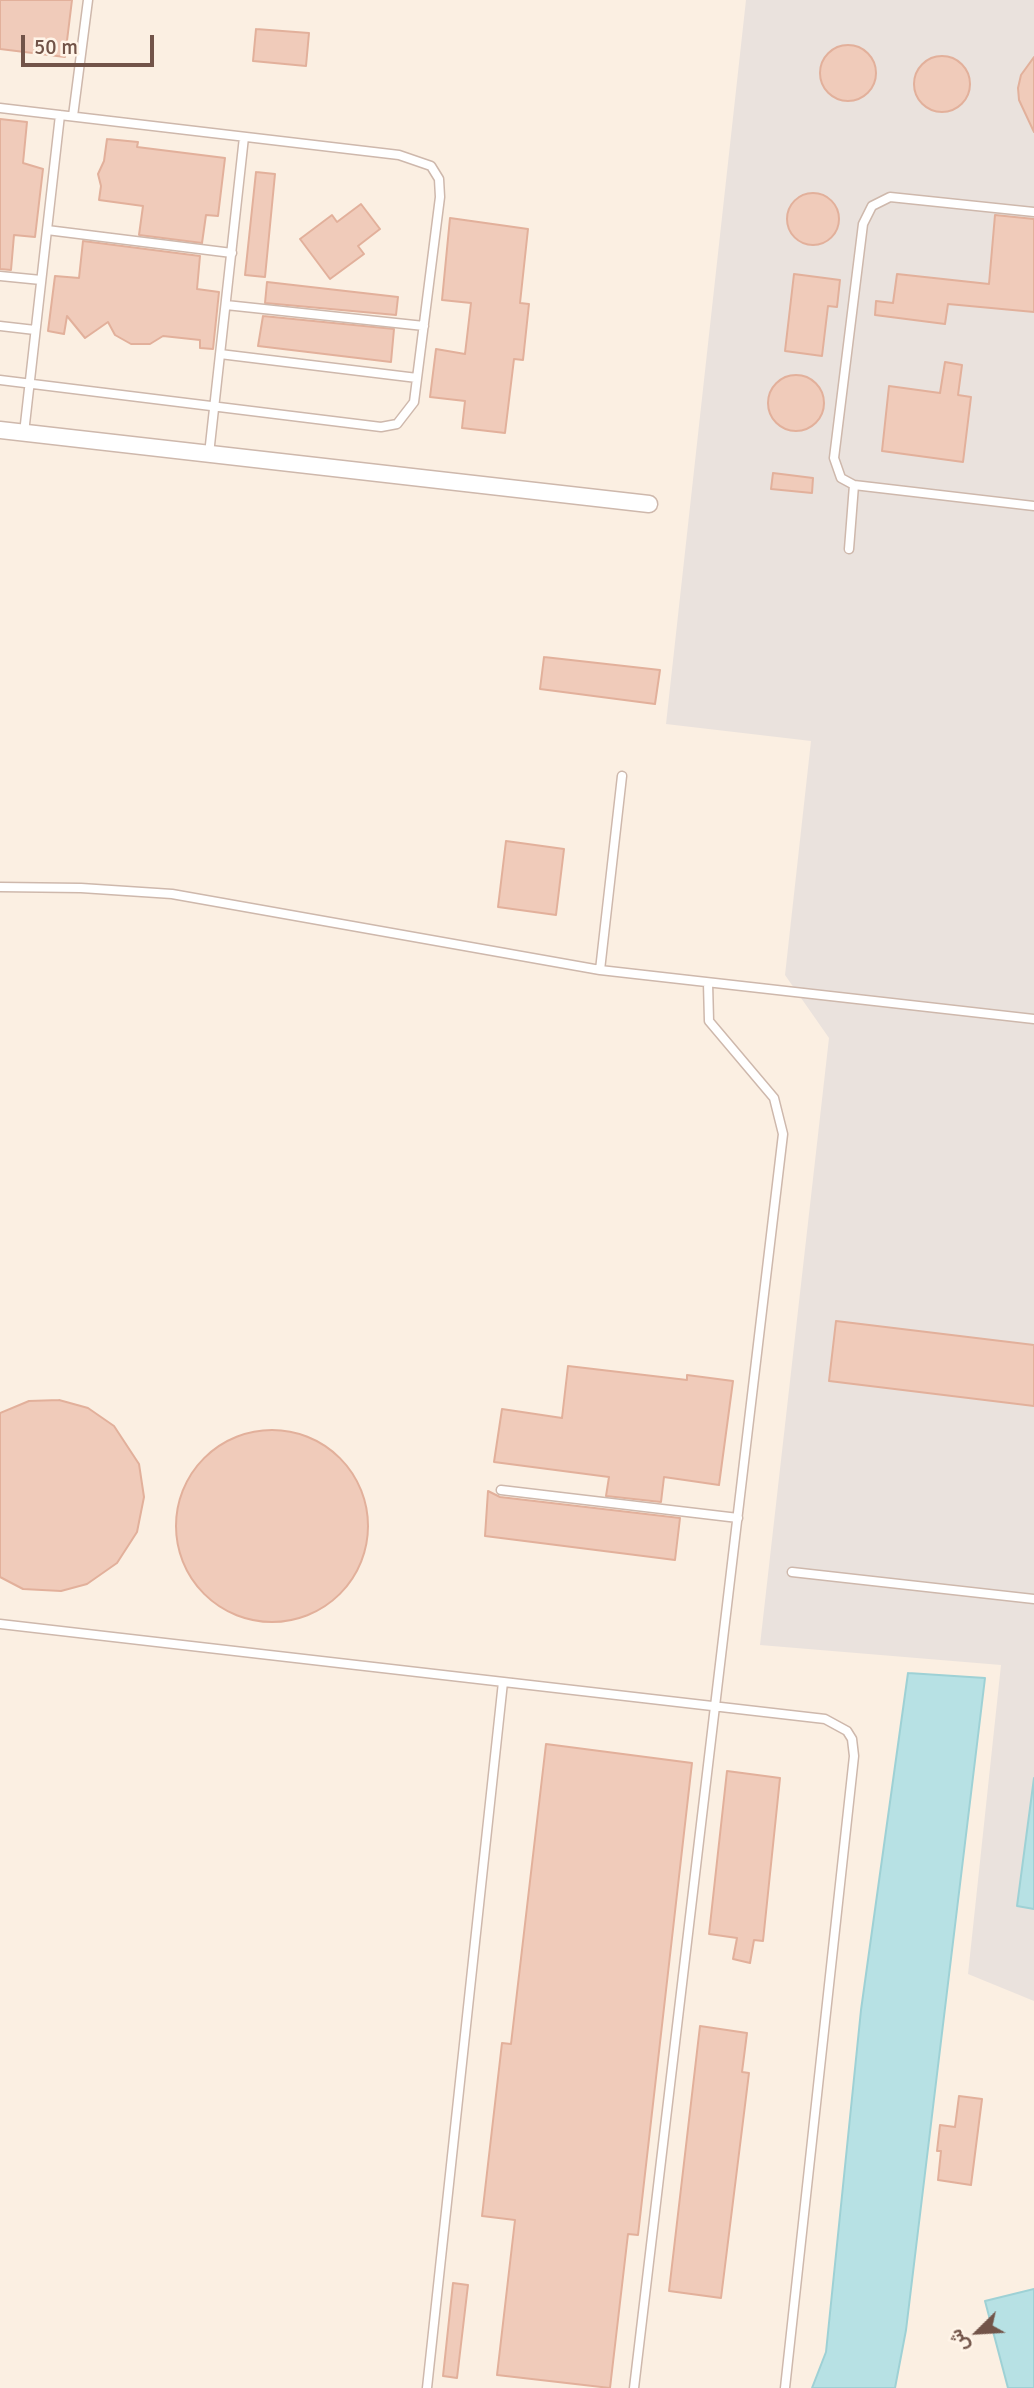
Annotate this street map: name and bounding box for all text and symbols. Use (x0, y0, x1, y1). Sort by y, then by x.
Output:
scale bar (24, 21, 158, 65)
text: 50 m (34, 34, 78, 60)
north arrow (943, 2297, 1013, 2367)
text: ش (943, 2325, 974, 2356)

